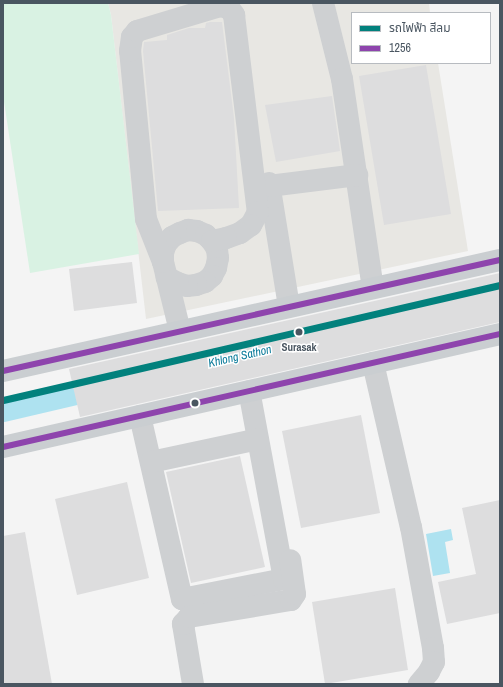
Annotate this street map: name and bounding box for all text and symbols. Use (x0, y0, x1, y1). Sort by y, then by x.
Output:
legend (351, 12, 491, 64)
text: รถไฟฟ้า สีลม (389, 20, 451, 36)
text: 1256 (389, 40, 411, 56)
marker: Surasak (292, 325, 306, 339)
place label: Surasak (281, 340, 317, 354)
water label: Khlong Sathon (207, 343, 273, 371)
unlabelled marker (190, 398, 200, 408)

